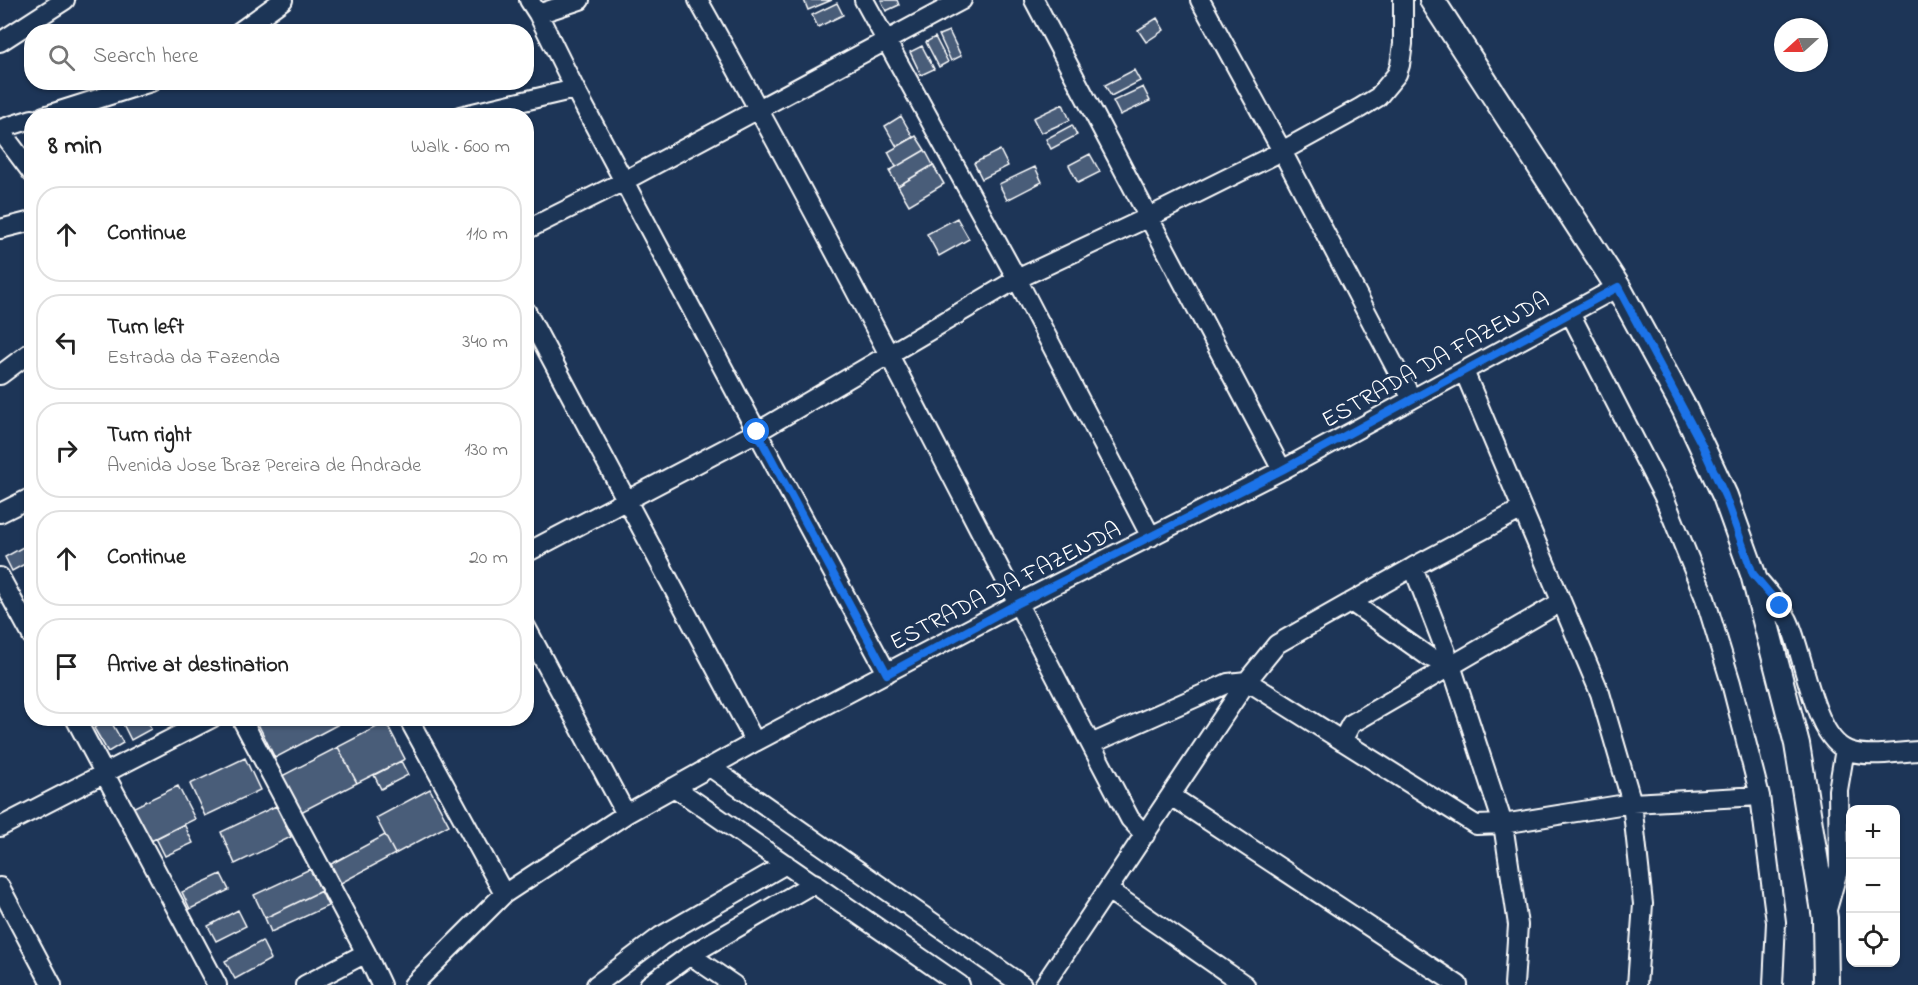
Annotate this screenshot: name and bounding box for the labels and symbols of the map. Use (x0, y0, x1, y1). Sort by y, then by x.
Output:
north arrow (1774, 18, 1828, 72)
street label: ESTRADA DA FAZENDA (1316, 284, 1557, 438)
route start (743, 418, 769, 444)
street label: ESTRADA DA FAZENDA (884, 514, 1128, 661)
route end (1766, 592, 1792, 618)

